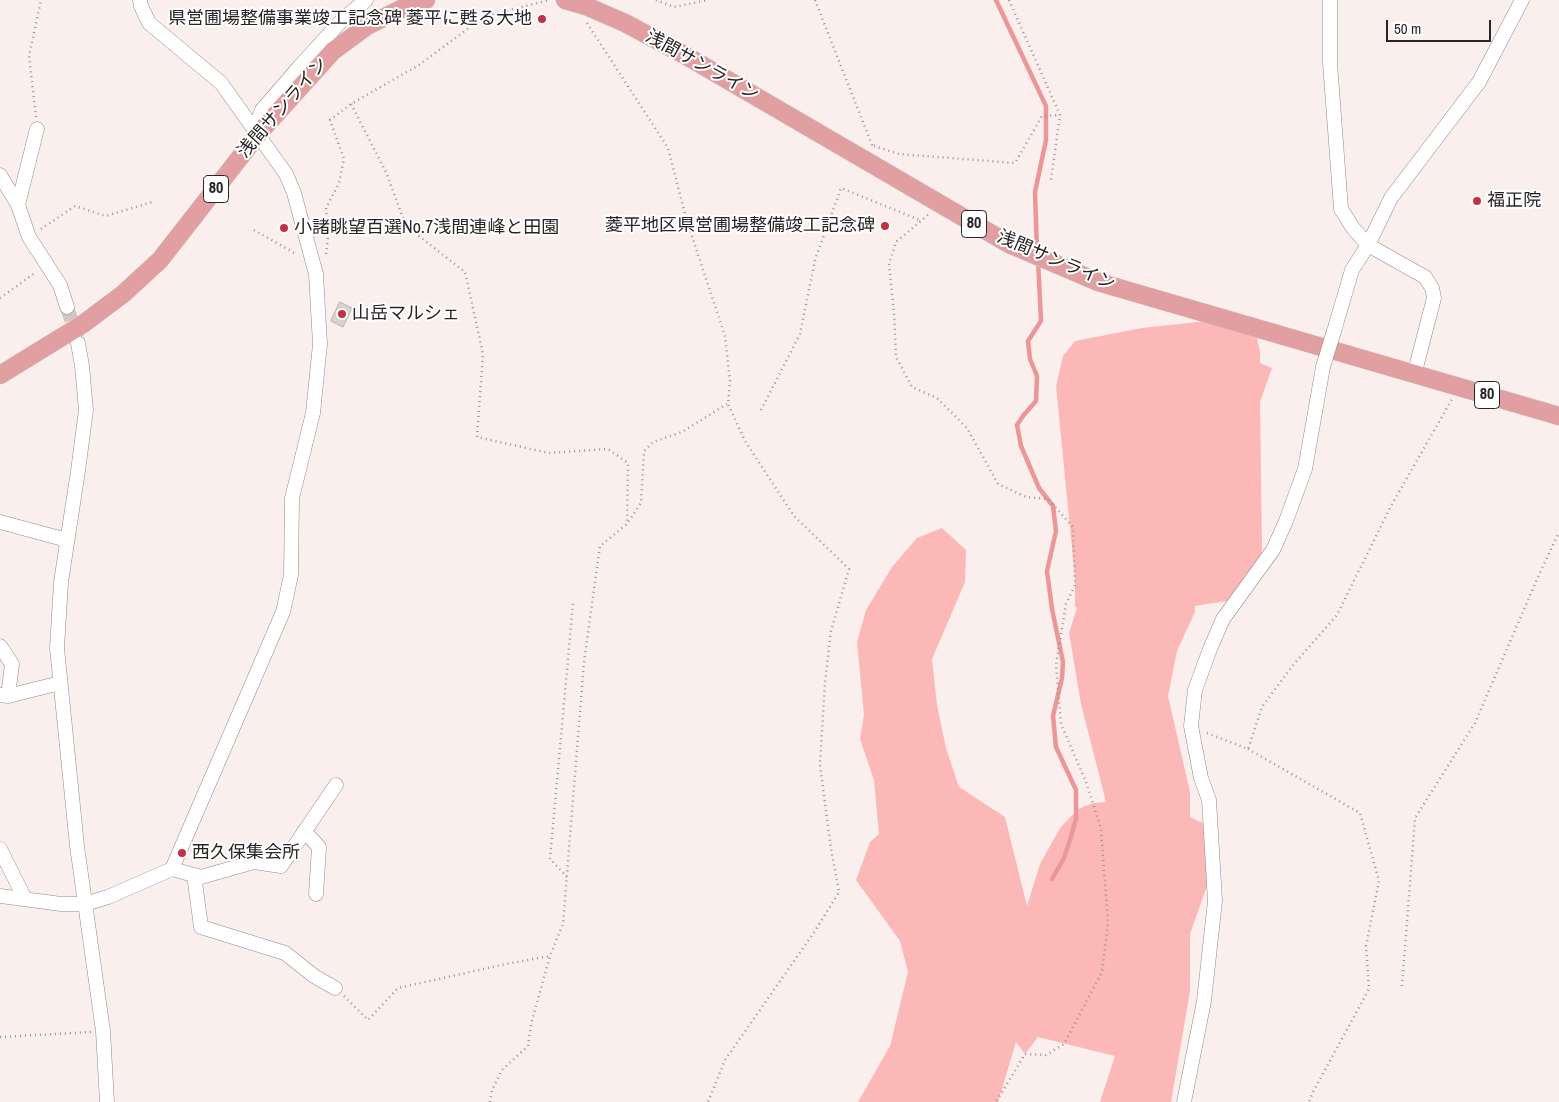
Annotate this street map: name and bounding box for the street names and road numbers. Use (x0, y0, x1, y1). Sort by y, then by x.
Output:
street label: 浅間サンライン (642, 26, 762, 106)
street label: 浅間サンライン (234, 53, 332, 163)
road number: 80 (204, 175, 228, 202)
road number: 80 (962, 210, 986, 238)
street label: 浅間サンライン (994, 226, 1118, 296)
road number: 80 (1474, 382, 1500, 408)

